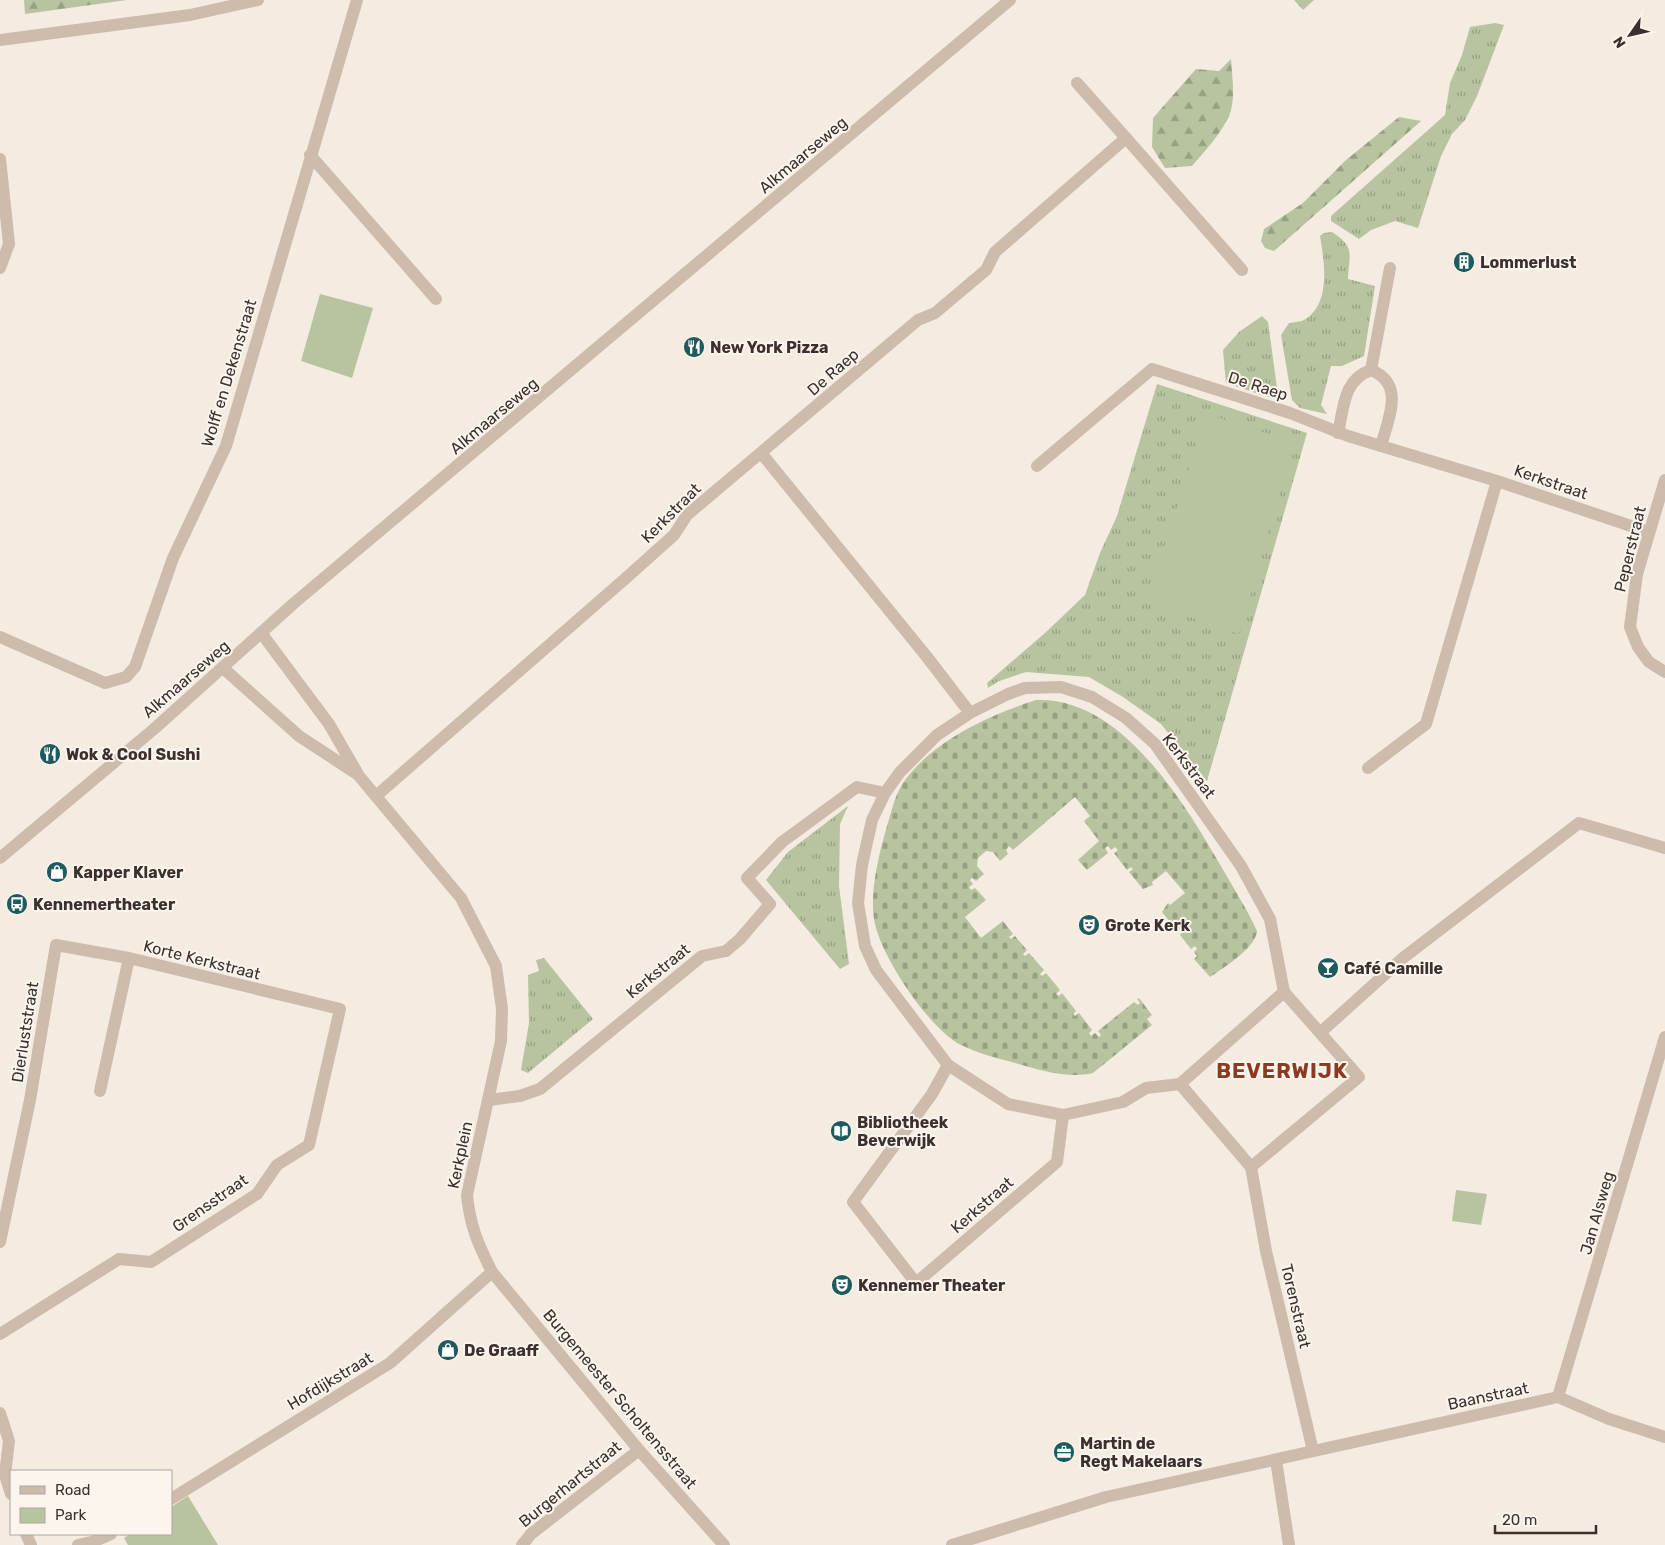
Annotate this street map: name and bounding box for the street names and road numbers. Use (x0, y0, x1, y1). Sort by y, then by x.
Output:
street label: Alkmaarseweg (755, 113, 851, 197)
street label: Wolff en Dekenstraat (197, 297, 261, 449)
street label: De Raep (803, 345, 863, 399)
street label: De Raep (1226, 367, 1290, 405)
street label: Alkmaarseweg (446, 374, 542, 458)
street label: Kerkstraat (1512, 461, 1590, 503)
street label: Kerkstraat (637, 479, 705, 547)
street label: Peperstraat (1610, 504, 1650, 594)
street label: Alkmaarseweg (139, 636, 233, 722)
street label: Kerkstraat (1158, 730, 1220, 802)
street label: Korte Kerkstraat (141, 936, 263, 984)
street label: Kerkstraat (622, 940, 694, 1002)
street label: Dierluststraat (8, 980, 42, 1084)
street label: Kerkplein (444, 1120, 476, 1190)
street label: Jan Alsweg (1576, 1169, 1618, 1257)
street label: Grensstraat (169, 1170, 251, 1236)
street label: Kerkstraat (947, 1173, 1017, 1237)
street label: Torenstraat (1277, 1262, 1315, 1350)
street label: Burgemeester Scholtensstraat (539, 1305, 701, 1493)
street label: Hofdijkstraat (284, 1348, 376, 1414)
street label: Baanstraat (1446, 1378, 1530, 1414)
street label: Burgerhartstraat (515, 1437, 625, 1531)

